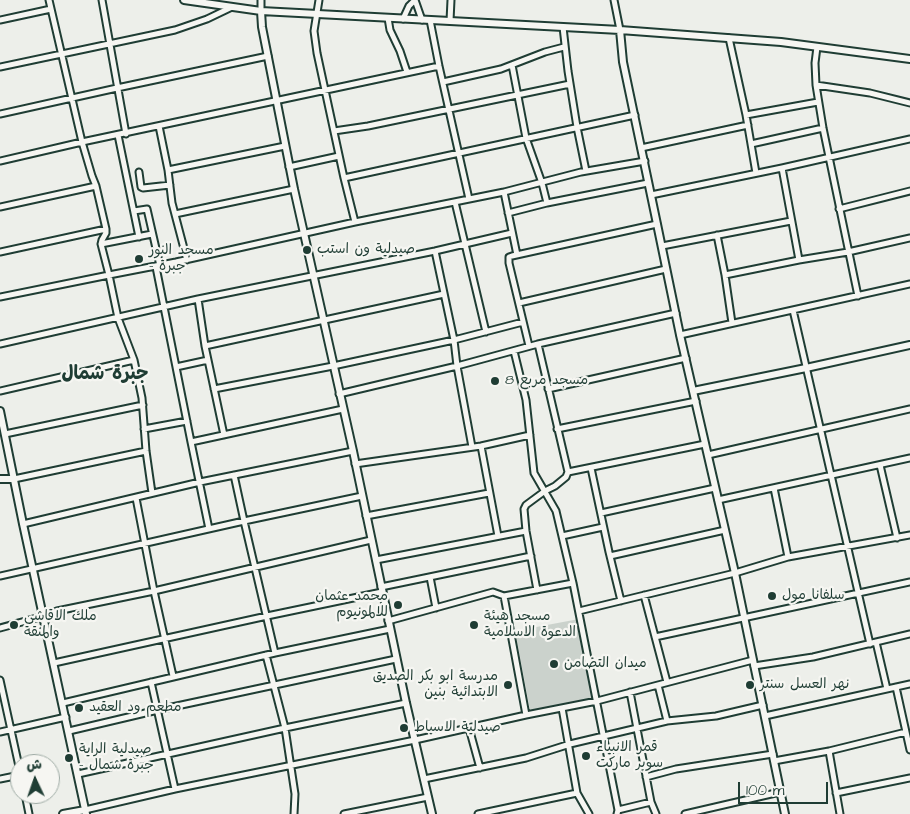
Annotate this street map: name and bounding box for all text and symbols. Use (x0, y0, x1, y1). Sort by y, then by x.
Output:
place label: صيدلية ون استب (317, 242, 415, 258)
place label: مسجد النور - جبرة (149, 243, 214, 276)
marker: صيدلية ون استب (301, 244, 313, 256)
marker: مسجد النور - جبرة (133, 253, 145, 265)
district label: جبرة شمال (62, 364, 148, 386)
place label: مسجد مربع 8 (505, 373, 588, 389)
marker: مسجد مربع 8 (489, 375, 501, 387)
place label: سلفانا مول (782, 588, 845, 604)
place label: محمد عثمان للالمونيوم (315, 589, 388, 622)
marker: سلفانا مول (766, 590, 778, 602)
marker: محمد عثمان للالمونيوم (392, 599, 404, 611)
place label: ملك الاقاشي والمنقة (24, 609, 97, 642)
place label: مسجد هيئة الدعوة الاسلامية (484, 609, 576, 642)
marker: ملك الاقاشي والمنقة (8, 619, 20, 631)
marker: مسجد هيئة الدعوة الاسلامية (468, 619, 480, 631)
place label: ميدان التضامن (564, 656, 647, 672)
marker: ميدان التضامن (548, 658, 560, 670)
place label: مدرسة ابو بكر الصديق الابتدائية بنين (373, 669, 498, 702)
place label: نهر العسل سنتر (760, 677, 849, 693)
marker: مدرسة ابو بكر الصديق الابتدائية بنين (502, 679, 514, 691)
marker: نهر العسل سنتر (744, 679, 756, 691)
place label: مطعم ود العقيد (89, 700, 182, 716)
marker: مطعم ود العقيد (73, 702, 85, 714)
place label: صيدلية الاسباط (414, 720, 501, 736)
marker: صيدلية الاسباط (398, 722, 410, 734)
place label: قمر الانبياء سوبر ماركت (596, 740, 663, 772)
place label: صيدلية الراية - جبرة شمال (79, 742, 154, 774)
marker: قمر الانبياء سوبر ماركت (580, 750, 592, 762)
marker: صيدلية الراية - جبرة شمال (63, 752, 75, 764)
north arrow (10, 754, 60, 804)
text: ش (26, 755, 42, 775)
scale bar (740, 772, 830, 804)
text: 100 m (746, 780, 785, 801)

